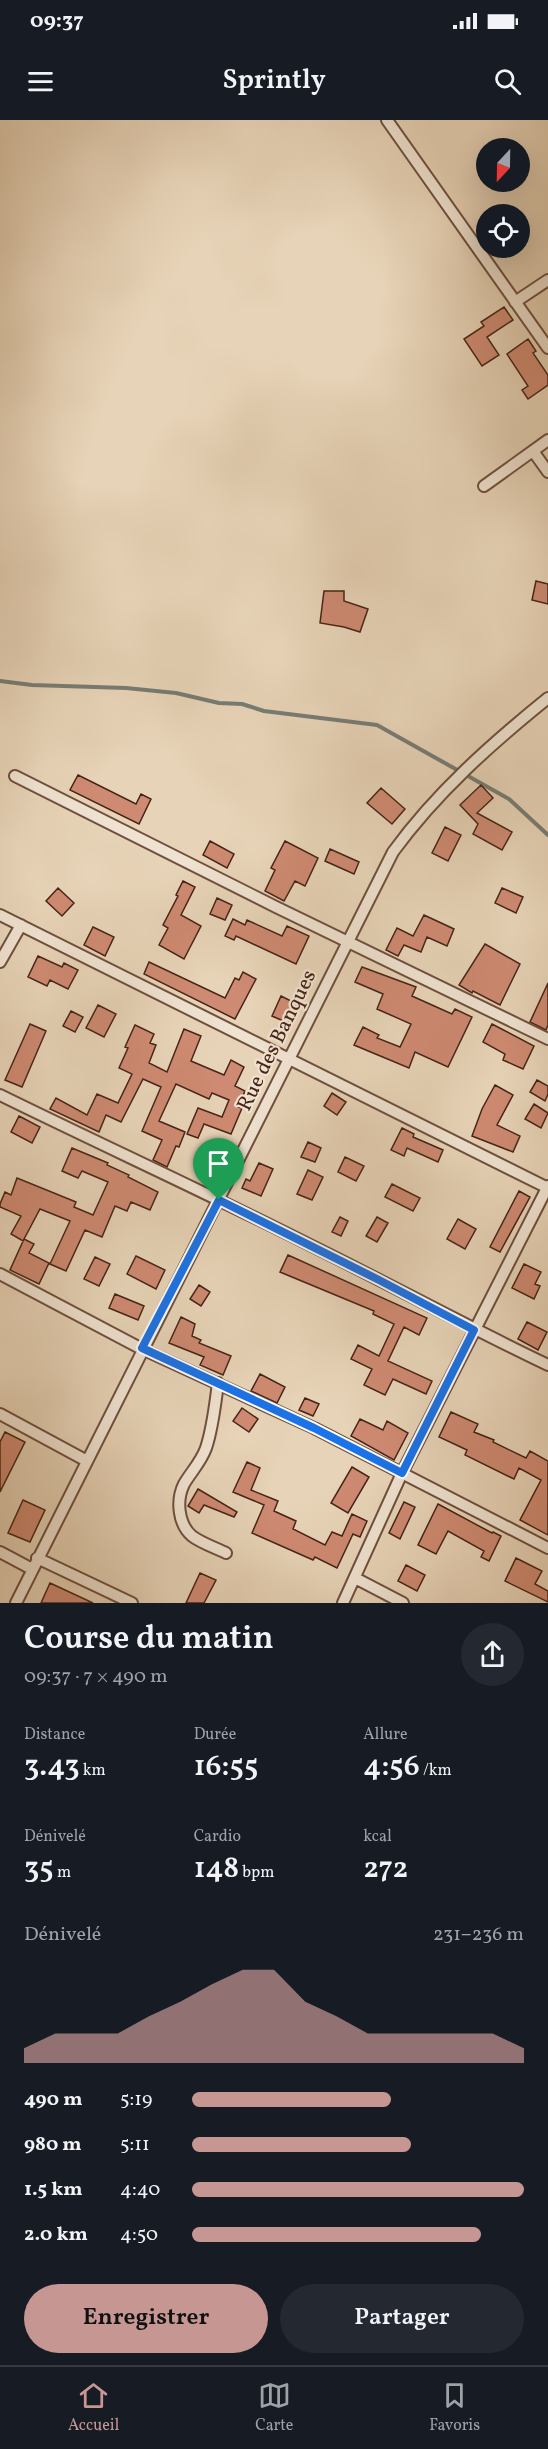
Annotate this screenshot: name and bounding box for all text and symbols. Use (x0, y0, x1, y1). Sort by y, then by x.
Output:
text: 09:37 (30, 6, 84, 37)
text: Sprintly (222, 62, 326, 100)
icon: menu (24, 65, 57, 98)
icon: search (491, 65, 524, 98)
north arrow (476, 138, 530, 192)
map controls (476, 138, 530, 258)
button: locate (476, 204, 530, 258)
street label: Rue des Banques (231, 965, 324, 1116)
pin (193, 1138, 244, 1200)
icon: arrive (202, 1147, 235, 1180)
text: Course du matin (24, 1617, 274, 1663)
button: share (461, 1623, 524, 1686)
text: 09:37 · 7 × 490 m (24, 1663, 168, 1691)
text: Distance (24, 1724, 85, 1746)
text: Durée (194, 1724, 236, 1746)
text: Allure (363, 1724, 407, 1746)
text: 3.43 (24, 1746, 80, 1788)
text: 16:55 (194, 1746, 258, 1788)
text: 4:56 (363, 1746, 420, 1788)
text: km (80, 1760, 106, 1782)
text: /km (420, 1760, 452, 1782)
text: Dénivelé (24, 1826, 86, 1848)
text: Cardio (194, 1826, 241, 1848)
text: kcal (363, 1826, 392, 1848)
text: 35 (24, 1848, 54, 1890)
text: 148 (194, 1848, 239, 1890)
text: 272 (363, 1848, 408, 1890)
text: m (54, 1862, 71, 1884)
text: bpm (239, 1862, 274, 1884)
text: Dénivelé (24, 1921, 101, 1949)
text: 231–236 m (433, 1921, 524, 1949)
text: 490 m (24, 2086, 83, 2114)
text: 5:19 (120, 2086, 152, 2114)
text: 980 m (24, 2131, 82, 2159)
text: 5:11 (120, 2131, 150, 2159)
text: 1.5 km (24, 2176, 83, 2204)
text: 4:40 (120, 2176, 160, 2204)
text: 2.0 km (24, 2221, 88, 2249)
text: 4:50 (120, 2221, 158, 2249)
button: Enregistrer (24, 2284, 268, 2353)
button: Partager (280, 2284, 524, 2353)
tab: Accueil (68, 2379, 119, 2437)
tab: Carte (255, 2379, 293, 2437)
tab: Favoris (429, 2379, 480, 2437)

